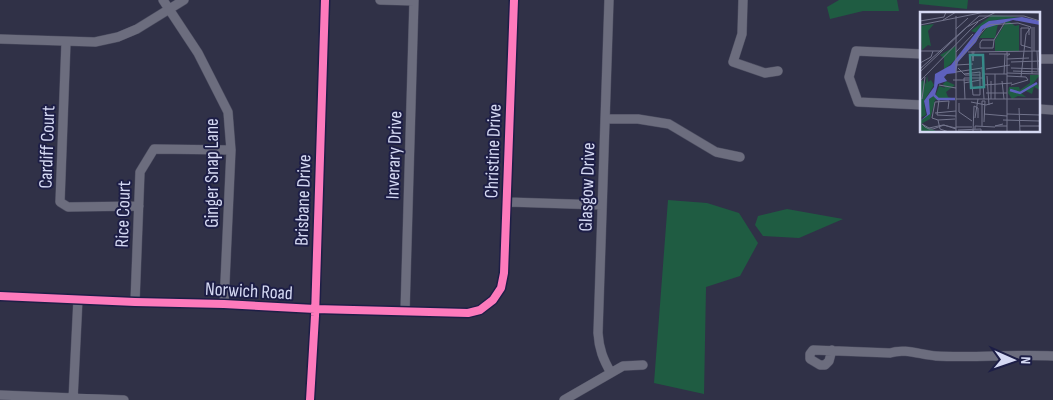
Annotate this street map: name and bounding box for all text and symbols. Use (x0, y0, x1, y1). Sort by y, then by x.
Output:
inset map (920, 12, 1040, 132)
street label: Christine Drive (480, 103, 507, 199)
street label: Cardiff Court (35, 105, 60, 189)
street label: Inverary Drive (381, 110, 408, 200)
street label: Ginger Snap Lane (201, 118, 224, 228)
street label: Glasgow Drive (574, 142, 601, 232)
street label: Brisbane Drive (290, 154, 317, 246)
street label: Rice Court (111, 180, 136, 248)
street label: Norwich Road (204, 278, 293, 305)
north arrow (988, 335, 1038, 385)
text: N (1017, 356, 1034, 364)

